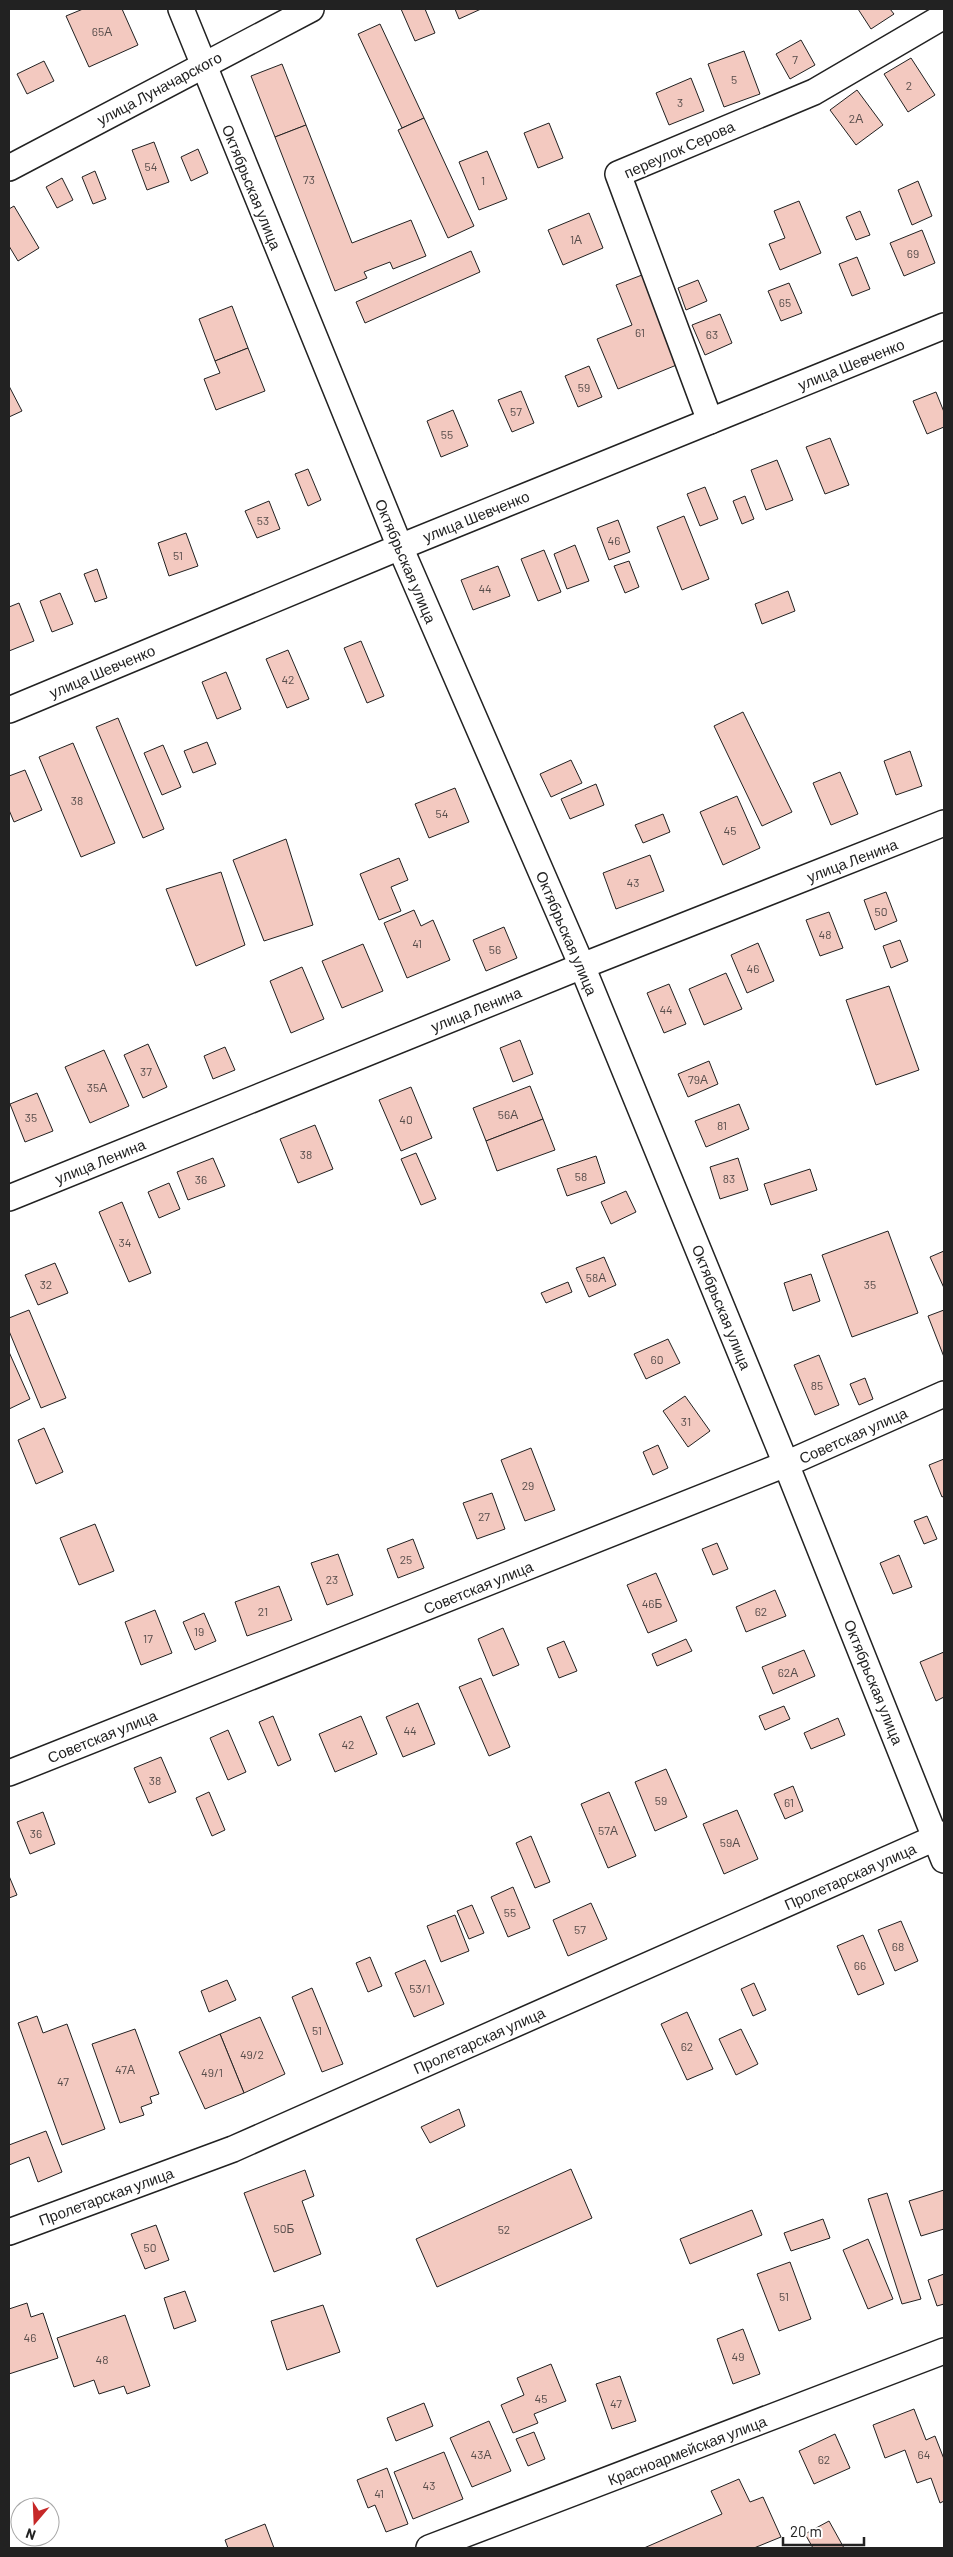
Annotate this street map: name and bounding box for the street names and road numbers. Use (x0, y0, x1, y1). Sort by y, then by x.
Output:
street label: улица Луначарского (94, 48, 224, 128)
street label: переулок Серова (621, 116, 738, 181)
street label: Октябрьская улица (219, 122, 286, 253)
street label: улица Шевченко (795, 334, 907, 394)
street label: улица Шевченко (420, 486, 532, 546)
street label: Октябрьская улица (372, 496, 441, 626)
street label: улица Шевченко (46, 641, 158, 701)
street label: улица Ленина (804, 834, 901, 886)
street label: Октябрьская улица (533, 868, 602, 998)
street label: улица Ленина (428, 982, 524, 1035)
street label: улица Ленина (52, 1134, 148, 1187)
street label: Октябрьская улица (689, 1242, 756, 1373)
street label: Советская улица (796, 1403, 911, 1467)
street label: Советская улица (421, 1557, 536, 1617)
street label: Октябрьская улица (841, 1617, 908, 1748)
street label: Советская улица (45, 1706, 160, 1766)
street label: Пролетарская улица (781, 1839, 919, 1913)
street label: Пролетарская улица (410, 2003, 548, 2077)
street label: Пролетарская улица (36, 2163, 177, 2229)
street label: Красноармейская улица (605, 2411, 769, 2489)

